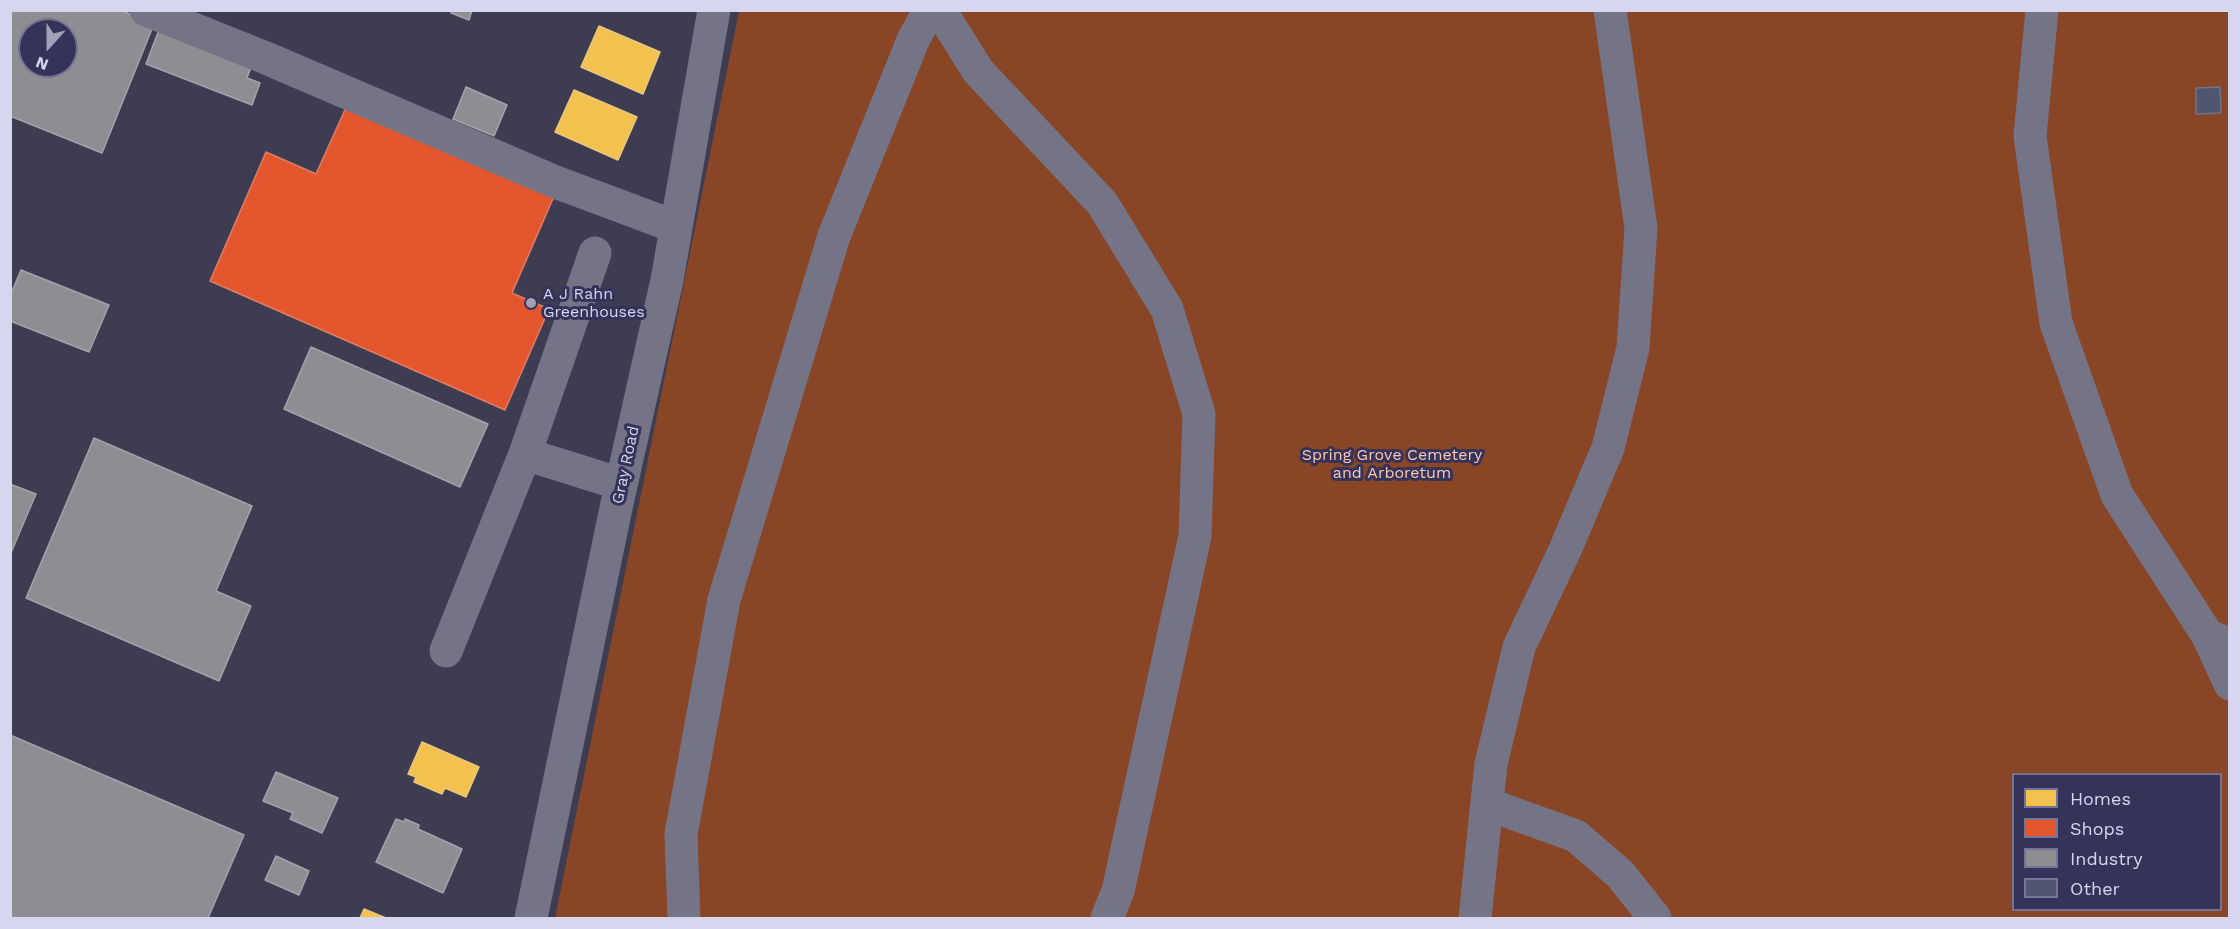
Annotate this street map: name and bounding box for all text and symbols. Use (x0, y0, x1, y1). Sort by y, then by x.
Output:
north arrow (18, 18, 78, 78)
text: N (33, 52, 51, 74)
place label: A J Rahn Greenhouses (543, 284, 645, 322)
marker: A J Rahn Greenhouses (524, 296, 538, 310)
street label: Gray Road (608, 424, 644, 506)
park label: Spring Grove Cemetery and Arboretum (1302, 445, 1482, 483)
legend (2012, 773, 2222, 911)
text: Homes (2070, 788, 2131, 809)
text: Shops (2070, 818, 2124, 839)
text: Industry (2070, 848, 2142, 869)
text: Other (2070, 878, 2120, 899)

